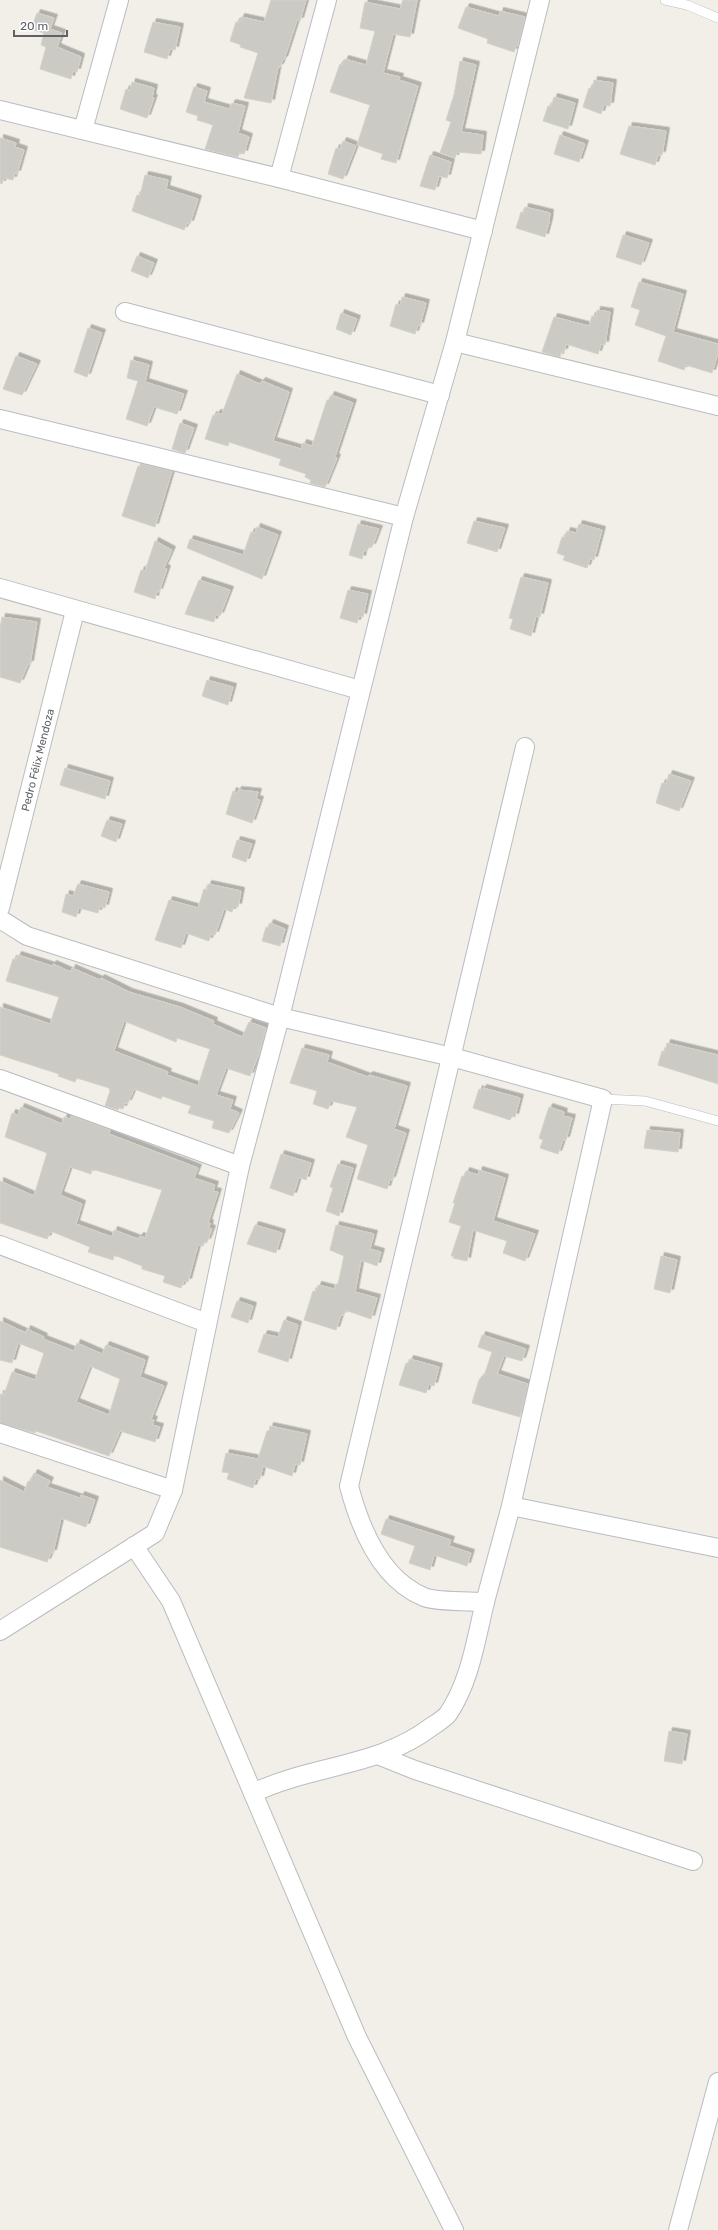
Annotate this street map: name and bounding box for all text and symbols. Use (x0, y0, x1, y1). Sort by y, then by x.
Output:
scale bar (14, 12, 67, 38)
text: 20 m (20, 19, 48, 33)
street label: Pedro Félix Mendoza (19, 707, 57, 813)

